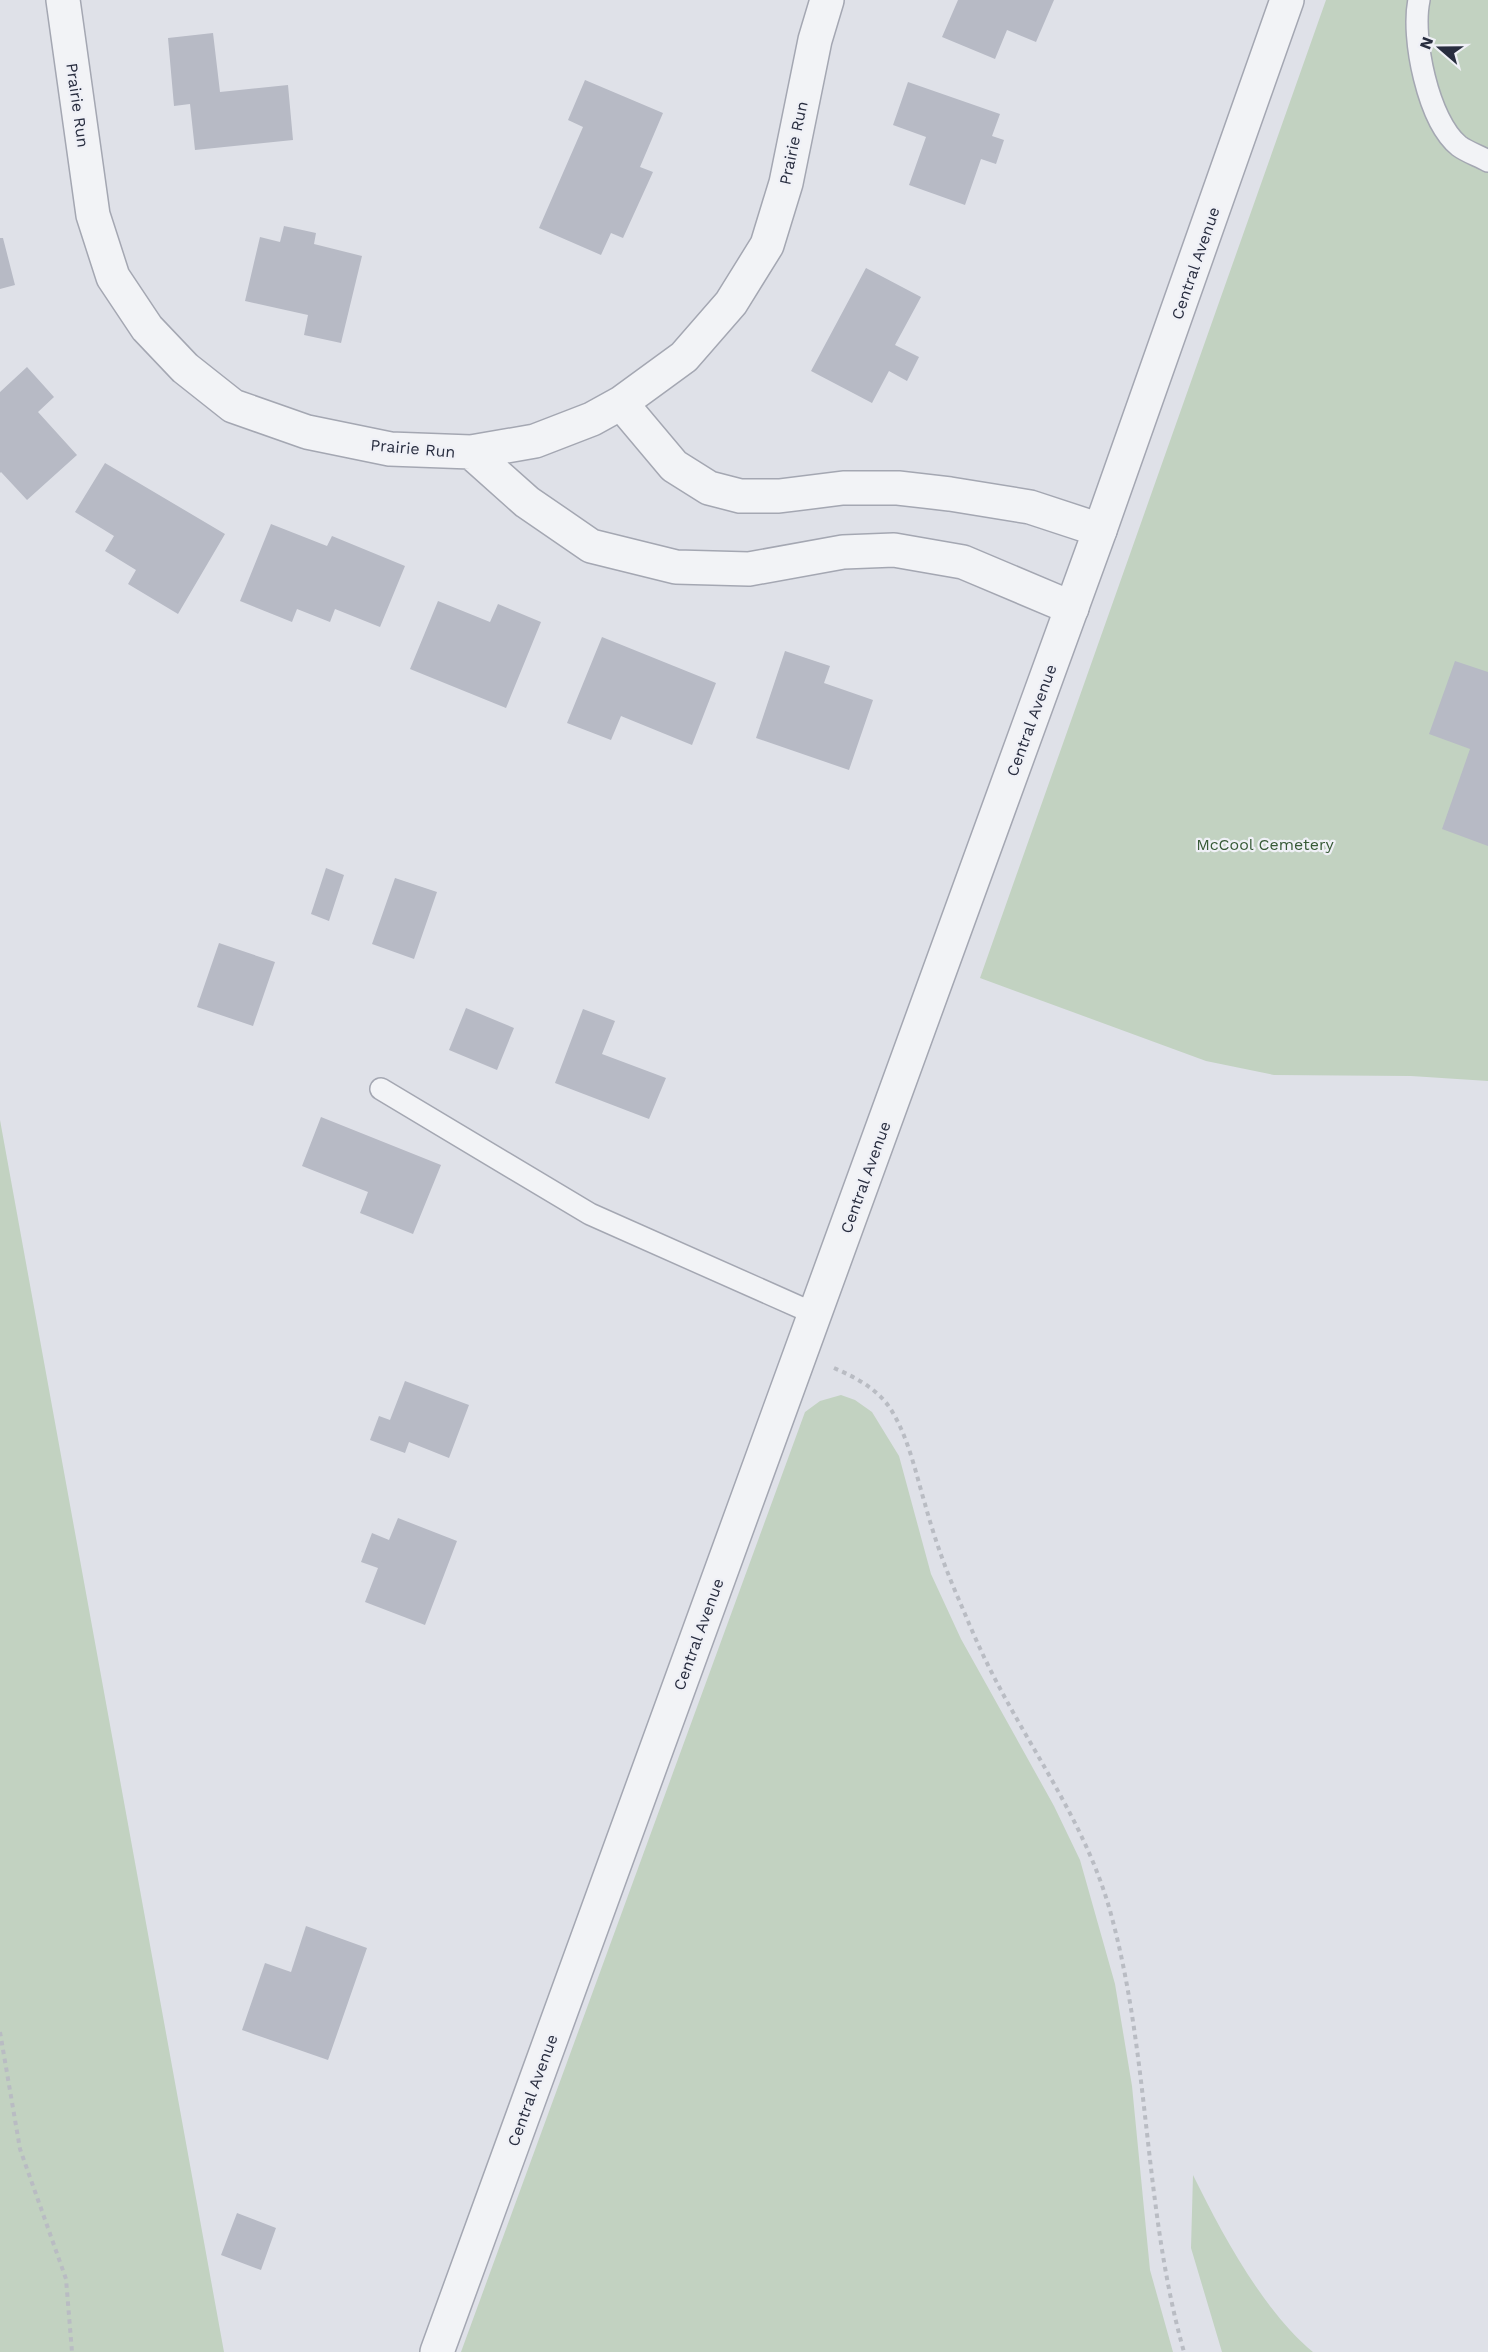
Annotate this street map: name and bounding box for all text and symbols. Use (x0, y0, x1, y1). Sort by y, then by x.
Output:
north arrow (1410, 18, 1470, 78)
text: N (1415, 34, 1437, 52)
street label: Prairie Run (62, 62, 93, 149)
street label: Prairie Run (775, 100, 812, 187)
street label: Central Avenue (1167, 204, 1224, 322)
street label: Prairie Run (370, 435, 456, 462)
street label: Central Avenue (1002, 662, 1061, 779)
park label: McCool Cemetery (1196, 835, 1335, 854)
street label: Central Avenue (836, 1119, 895, 1236)
street label: Central Avenue (669, 1576, 728, 1693)
street label: Central Avenue (503, 2032, 562, 2149)

